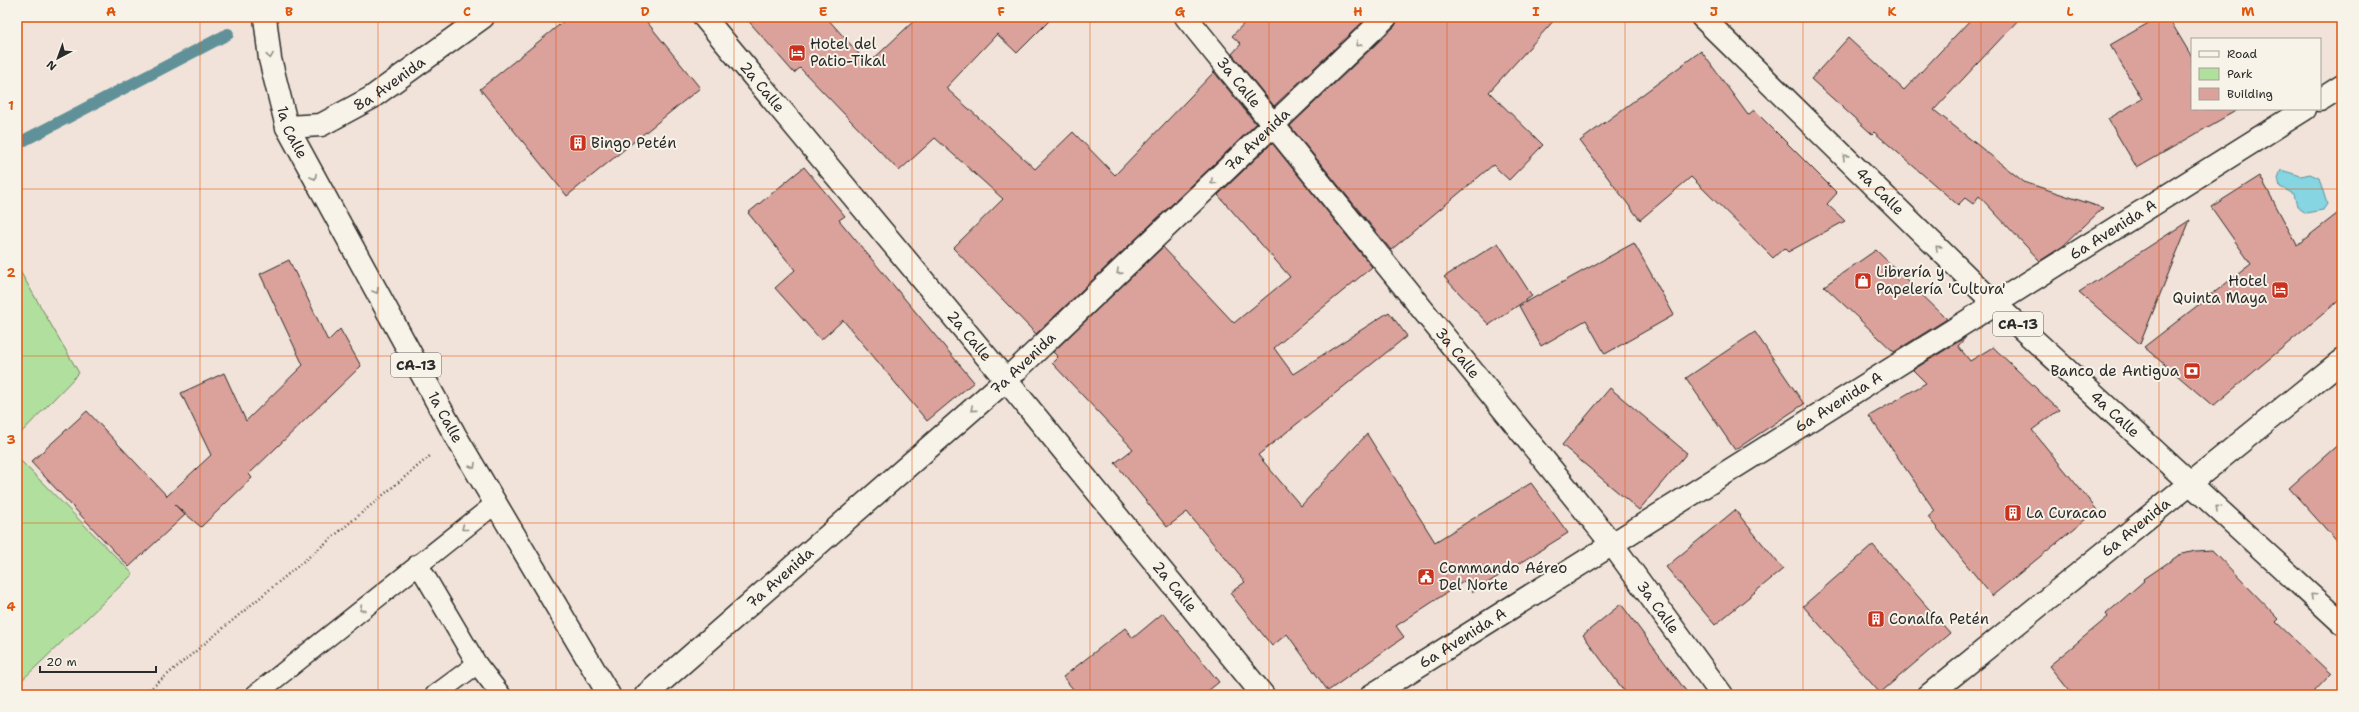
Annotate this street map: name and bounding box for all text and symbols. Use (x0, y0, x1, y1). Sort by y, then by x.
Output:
text: A (106, 3, 116, 20)
text: B (285, 3, 293, 20)
text: C (463, 3, 471, 20)
text: D (640, 3, 650, 20)
text: E (819, 3, 828, 20)
text: F (997, 3, 1005, 20)
text: G (1175, 3, 1186, 20)
text: H (1353, 3, 1363, 20)
text: I (1532, 3, 1540, 20)
text: J (1710, 3, 1718, 20)
text: K (1888, 3, 1897, 20)
text: L (2066, 3, 2074, 20)
text: M (2241, 3, 2255, 20)
place label: Hotel del Patio-Tikal (810, 34, 886, 71)
north arrow (38, 38, 78, 78)
legend (2191, 38, 2321, 110)
one-way arrow (1355, 39, 1363, 47)
hotel icon: Hotel del Patio-Tikal (787, 43, 807, 63)
text: Road (2227, 46, 2258, 62)
street label: 8a Avenida (350, 52, 430, 116)
one-way arrow (265, 53, 274, 59)
street label: 3a Calle (1212, 53, 1266, 112)
text: N (43, 56, 60, 74)
street label: 2a Calle (735, 57, 789, 116)
text: Park (2227, 66, 2253, 82)
text: Building (2227, 86, 2273, 102)
text: 1 (8, 97, 14, 114)
street label: 7a Avenida (1220, 103, 1295, 176)
street label: 1a Calle (272, 104, 312, 162)
building icon: Bingo Petén (568, 133, 588, 153)
place label: Bingo Petén (591, 133, 676, 153)
one-way arrow (1842, 154, 1850, 162)
street label: 4a Calle (1851, 163, 1908, 220)
one-way arrow (309, 173, 316, 180)
one-way arrow (1210, 177, 1218, 185)
street label: 6a Avenida A (2065, 195, 2161, 265)
one-way arrow (1935, 245, 1943, 253)
place label: Librería y Papelería 'Cultura' (1876, 262, 2006, 299)
text: 2 (6, 264, 16, 281)
one-way arrow (1116, 267, 1124, 275)
shop icon: Librería y Papelería 'Cultura' (1853, 271, 1873, 291)
place label: Hotel Quinta Maya (2173, 271, 2268, 308)
hotel icon: Hotel Quinta Maya (2270, 280, 2290, 300)
one-way arrow (371, 287, 379, 294)
street label: 2a Calle (943, 307, 996, 366)
road number: CA-13 (1993, 312, 2043, 336)
street label: 3a Calle (1431, 323, 1484, 383)
street label: 7a Avenida (986, 327, 1061, 399)
road number: CA-13 (391, 353, 441, 377)
place label: Banco de Antigua (2050, 361, 2180, 381)
bank icon: Banco de Antigua (2182, 361, 2202, 381)
street label: 6a Avenida A (1791, 367, 1886, 437)
street label: 4a Calle (2086, 386, 2144, 442)
street label: 1a Calle (423, 388, 468, 447)
one-way arrow (970, 404, 978, 411)
text: 3 (6, 431, 16, 448)
one-way arrow (468, 462, 475, 469)
street label: 6a Avenida (2097, 493, 2175, 562)
building icon: La Curacao (2003, 503, 2023, 523)
place label: La Curacao (2026, 503, 2107, 523)
one-way arrow (2215, 505, 2223, 513)
one-way arrow (462, 523, 469, 530)
street label: 7a Avenida (742, 542, 818, 613)
street label: 2a Calle (1148, 557, 1201, 616)
place label: Commando Aéreo Del Norte (1439, 558, 1567, 595)
public building icon: Commando Aéreo Del Norte (1416, 567, 1436, 587)
street label: 3a Calle (1632, 577, 1684, 638)
one-way arrow (2311, 594, 2318, 601)
text: 4 (6, 598, 16, 615)
street label: 6a Avenida A (1415, 603, 1510, 673)
one-way arrow (360, 604, 367, 611)
building icon: Conalfa Petén (1866, 609, 1886, 629)
place label: Conalfa Petén (1889, 609, 1989, 629)
scale bar (40, 648, 156, 674)
text: 20 m (46, 654, 77, 670)

